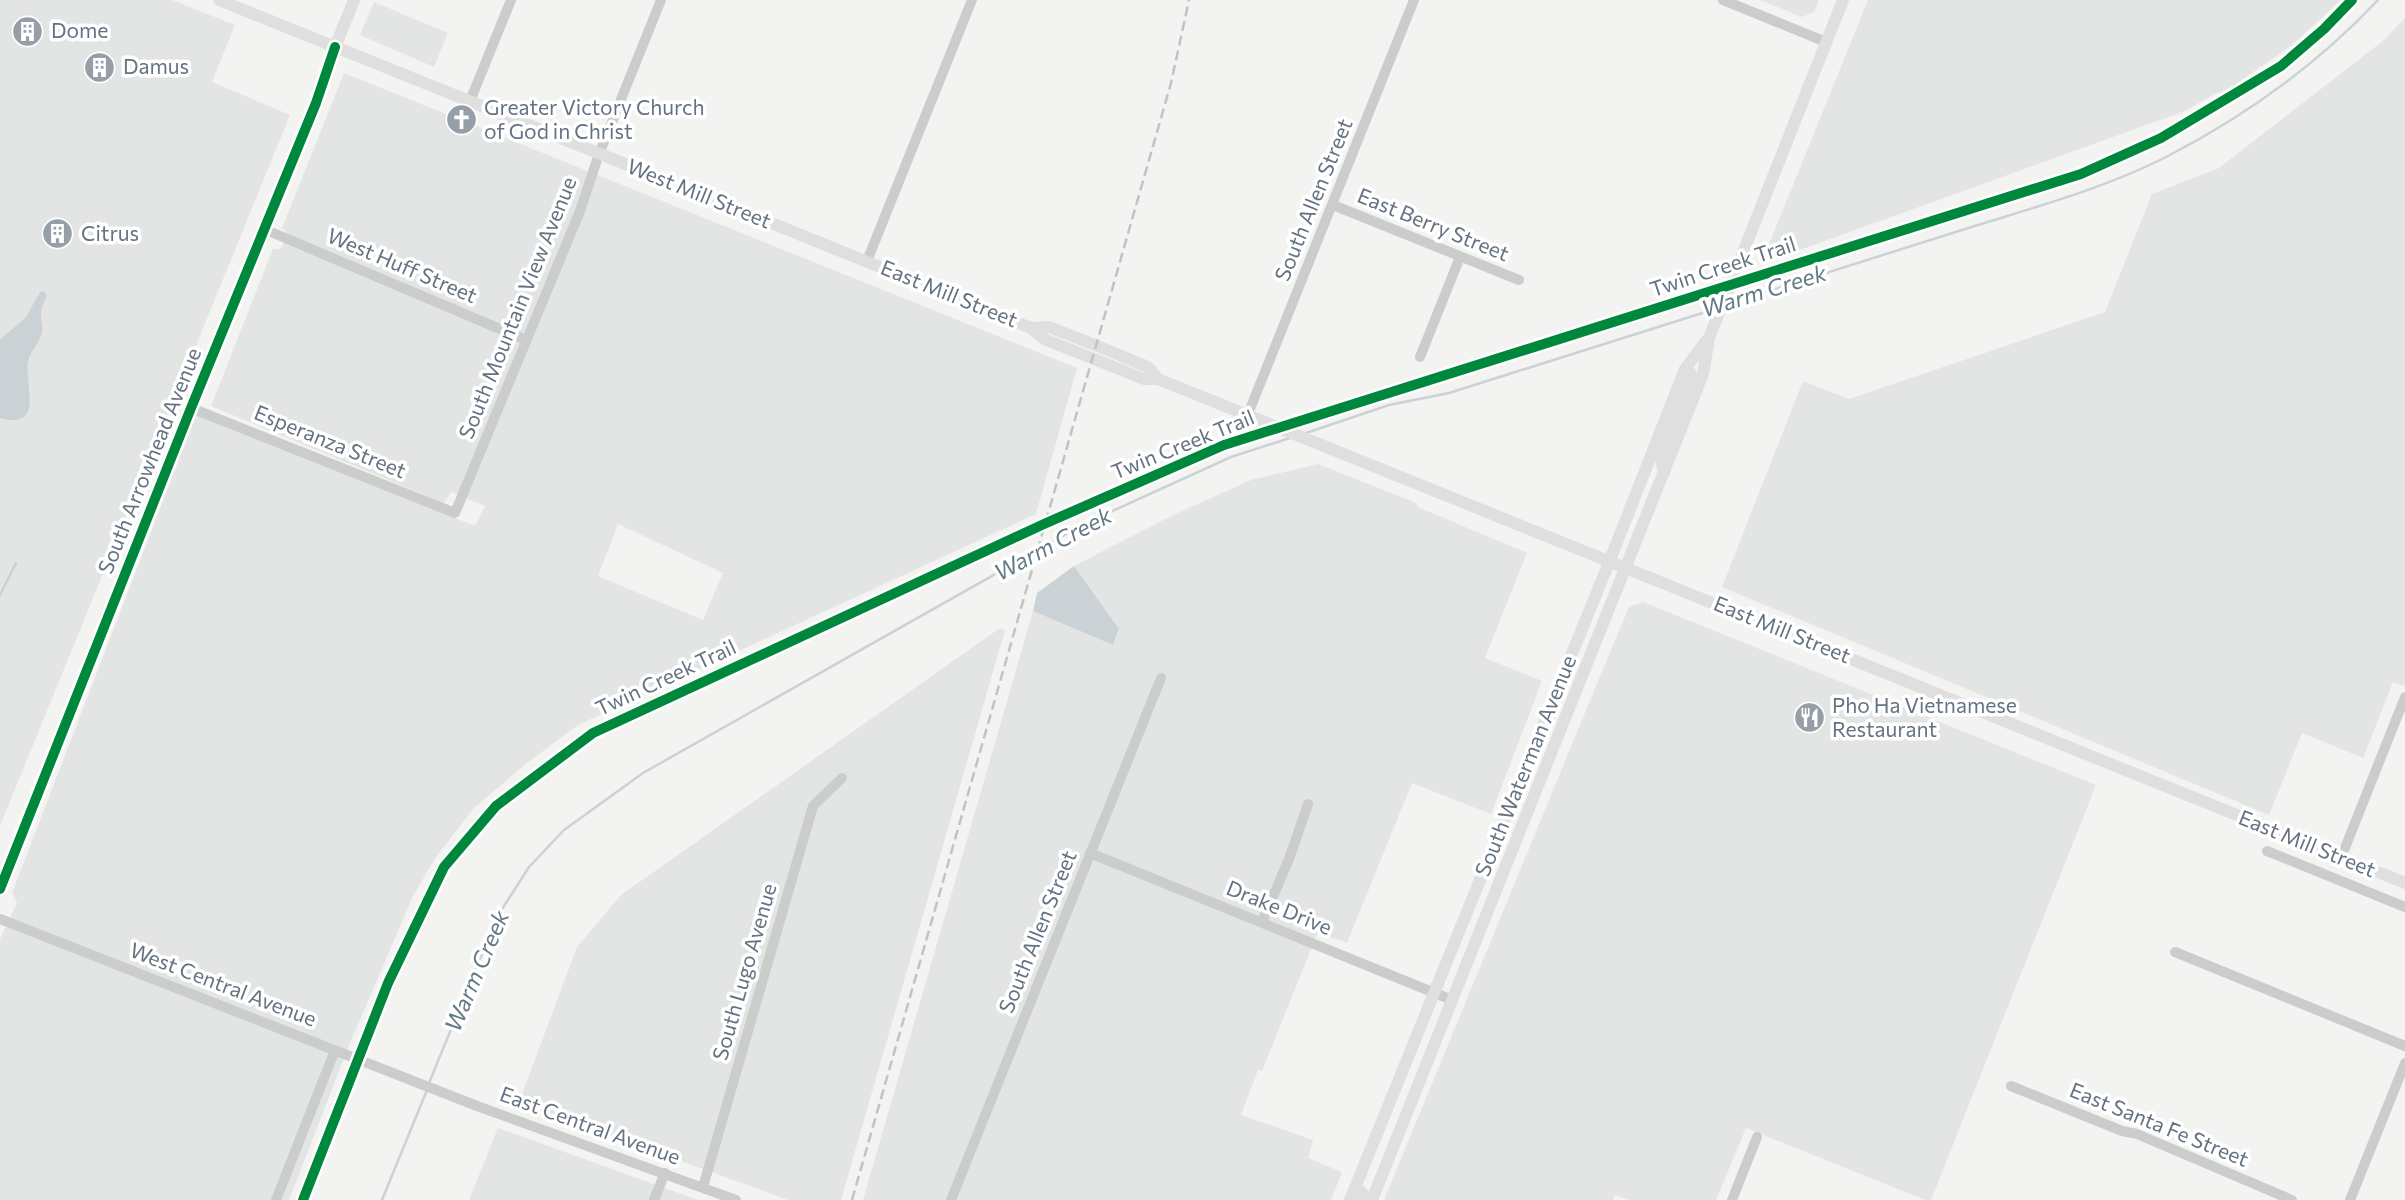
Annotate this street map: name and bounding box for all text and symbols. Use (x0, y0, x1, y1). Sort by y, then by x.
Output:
building icon: Dome (11, 14, 45, 48)
place label: Dome (51, 17, 108, 42)
building icon: Damus (83, 50, 117, 84)
place label: Damus (123, 53, 189, 78)
place label: Greater Victory Church of God in Christ (484, 94, 705, 143)
church icon: Greater Victory Church of God in Christ (444, 103, 478, 137)
street label: South Allen Street (1269, 115, 1357, 284)
street label: West Mill Street (624, 152, 775, 233)
street label: South Mountain View Avenue (453, 173, 581, 442)
street label: East Berry Street (1354, 182, 1513, 265)
building icon: Citrus (41, 217, 75, 251)
place label: Citrus (81, 220, 139, 245)
street label: West Huff Street (324, 222, 481, 307)
street label: Twin Creek Trail (1646, 230, 1799, 301)
street label: East Mill Street (878, 254, 1022, 331)
water label: Warm Creek (1698, 258, 1830, 322)
street label: South Arrowhead Avenue (92, 344, 205, 577)
street label: Esperanza Street (251, 399, 410, 482)
street label: Twin Creek Trail (1107, 404, 1258, 484)
water label: Warm Creek (989, 500, 1117, 586)
street label: East Mill Street (1711, 590, 1855, 667)
street label: Twin Creek Trail (591, 633, 739, 720)
street label: South Waterman Avenue (1469, 651, 1580, 879)
place label: Pho Ha Vietnamese Restaurant (1832, 692, 2017, 741)
restaurant icon: Pho Ha Vietnamese Restaurant (1792, 701, 1826, 735)
street label: East Mill Street (2236, 804, 2380, 881)
street label: South Allen Street (993, 847, 1081, 1016)
street label: Drake Drive (1223, 874, 1336, 939)
street label: South Lugo Avenue (706, 880, 781, 1063)
water label: Warm Creek (438, 905, 514, 1036)
street label: West Central Avenue (127, 936, 320, 1031)
street label: East Santa Fe Street (2067, 1076, 2253, 1171)
street label: East Central Avenue (497, 1080, 684, 1169)

